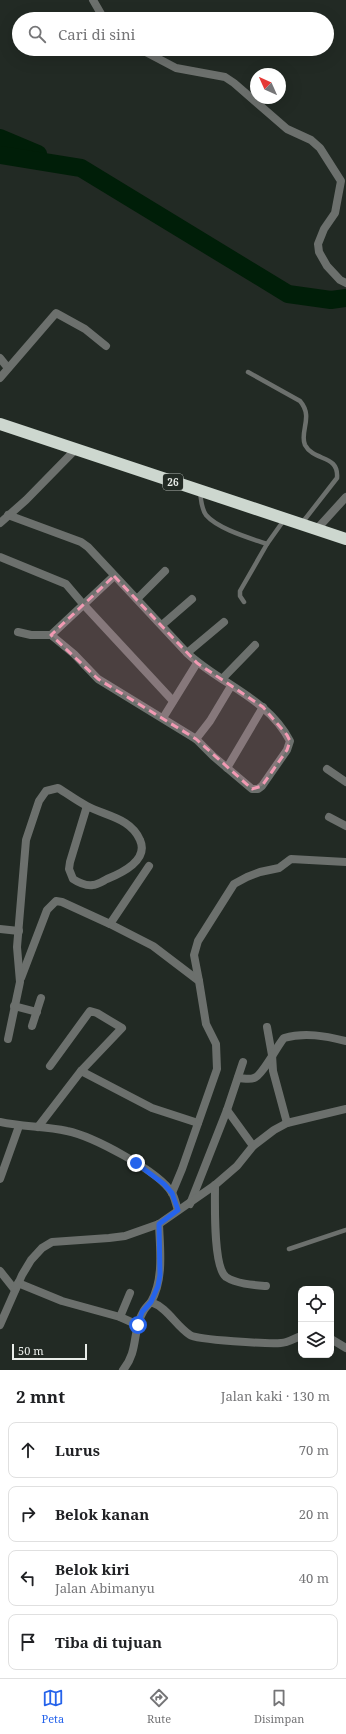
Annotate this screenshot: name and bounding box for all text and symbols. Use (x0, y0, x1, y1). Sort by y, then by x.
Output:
search box (12, 12, 334, 56)
icon: search (26, 23, 48, 45)
text: Cari di sini (58, 24, 135, 44)
north arrow (250, 68, 286, 104)
road number: 26 (163, 474, 183, 490)
route end (127, 1154, 145, 1172)
map controls (298, 1286, 334, 1358)
button: locate (298, 1286, 334, 1322)
route start (129, 1316, 147, 1334)
button: layers (298, 1322, 334, 1358)
scale bar (12, 1342, 87, 1361)
text: 50 m (18, 1343, 44, 1358)
text: 2 mnt (16, 1385, 65, 1408)
text: Jalan kaki · 130 m (221, 1387, 330, 1405)
icon: ahead (17, 1439, 39, 1461)
text: Lurus (55, 1440, 100, 1460)
text: 70 m (299, 1441, 329, 1459)
icon: right (17, 1503, 39, 1525)
text: Belok kanan (55, 1504, 149, 1524)
text: 20 m (299, 1505, 329, 1523)
text: Belok kiri (55, 1559, 130, 1579)
icon: left (17, 1567, 39, 1589)
text: 40 m (299, 1569, 329, 1587)
text: Jalan Abimanyu (55, 1579, 155, 1597)
icon: arrive (17, 1631, 39, 1653)
text: Tiba di tujuan (55, 1632, 162, 1652)
tab: Peta (41, 1687, 64, 1726)
tab: Rute (147, 1687, 171, 1726)
tab: Disimpan (254, 1687, 304, 1726)

